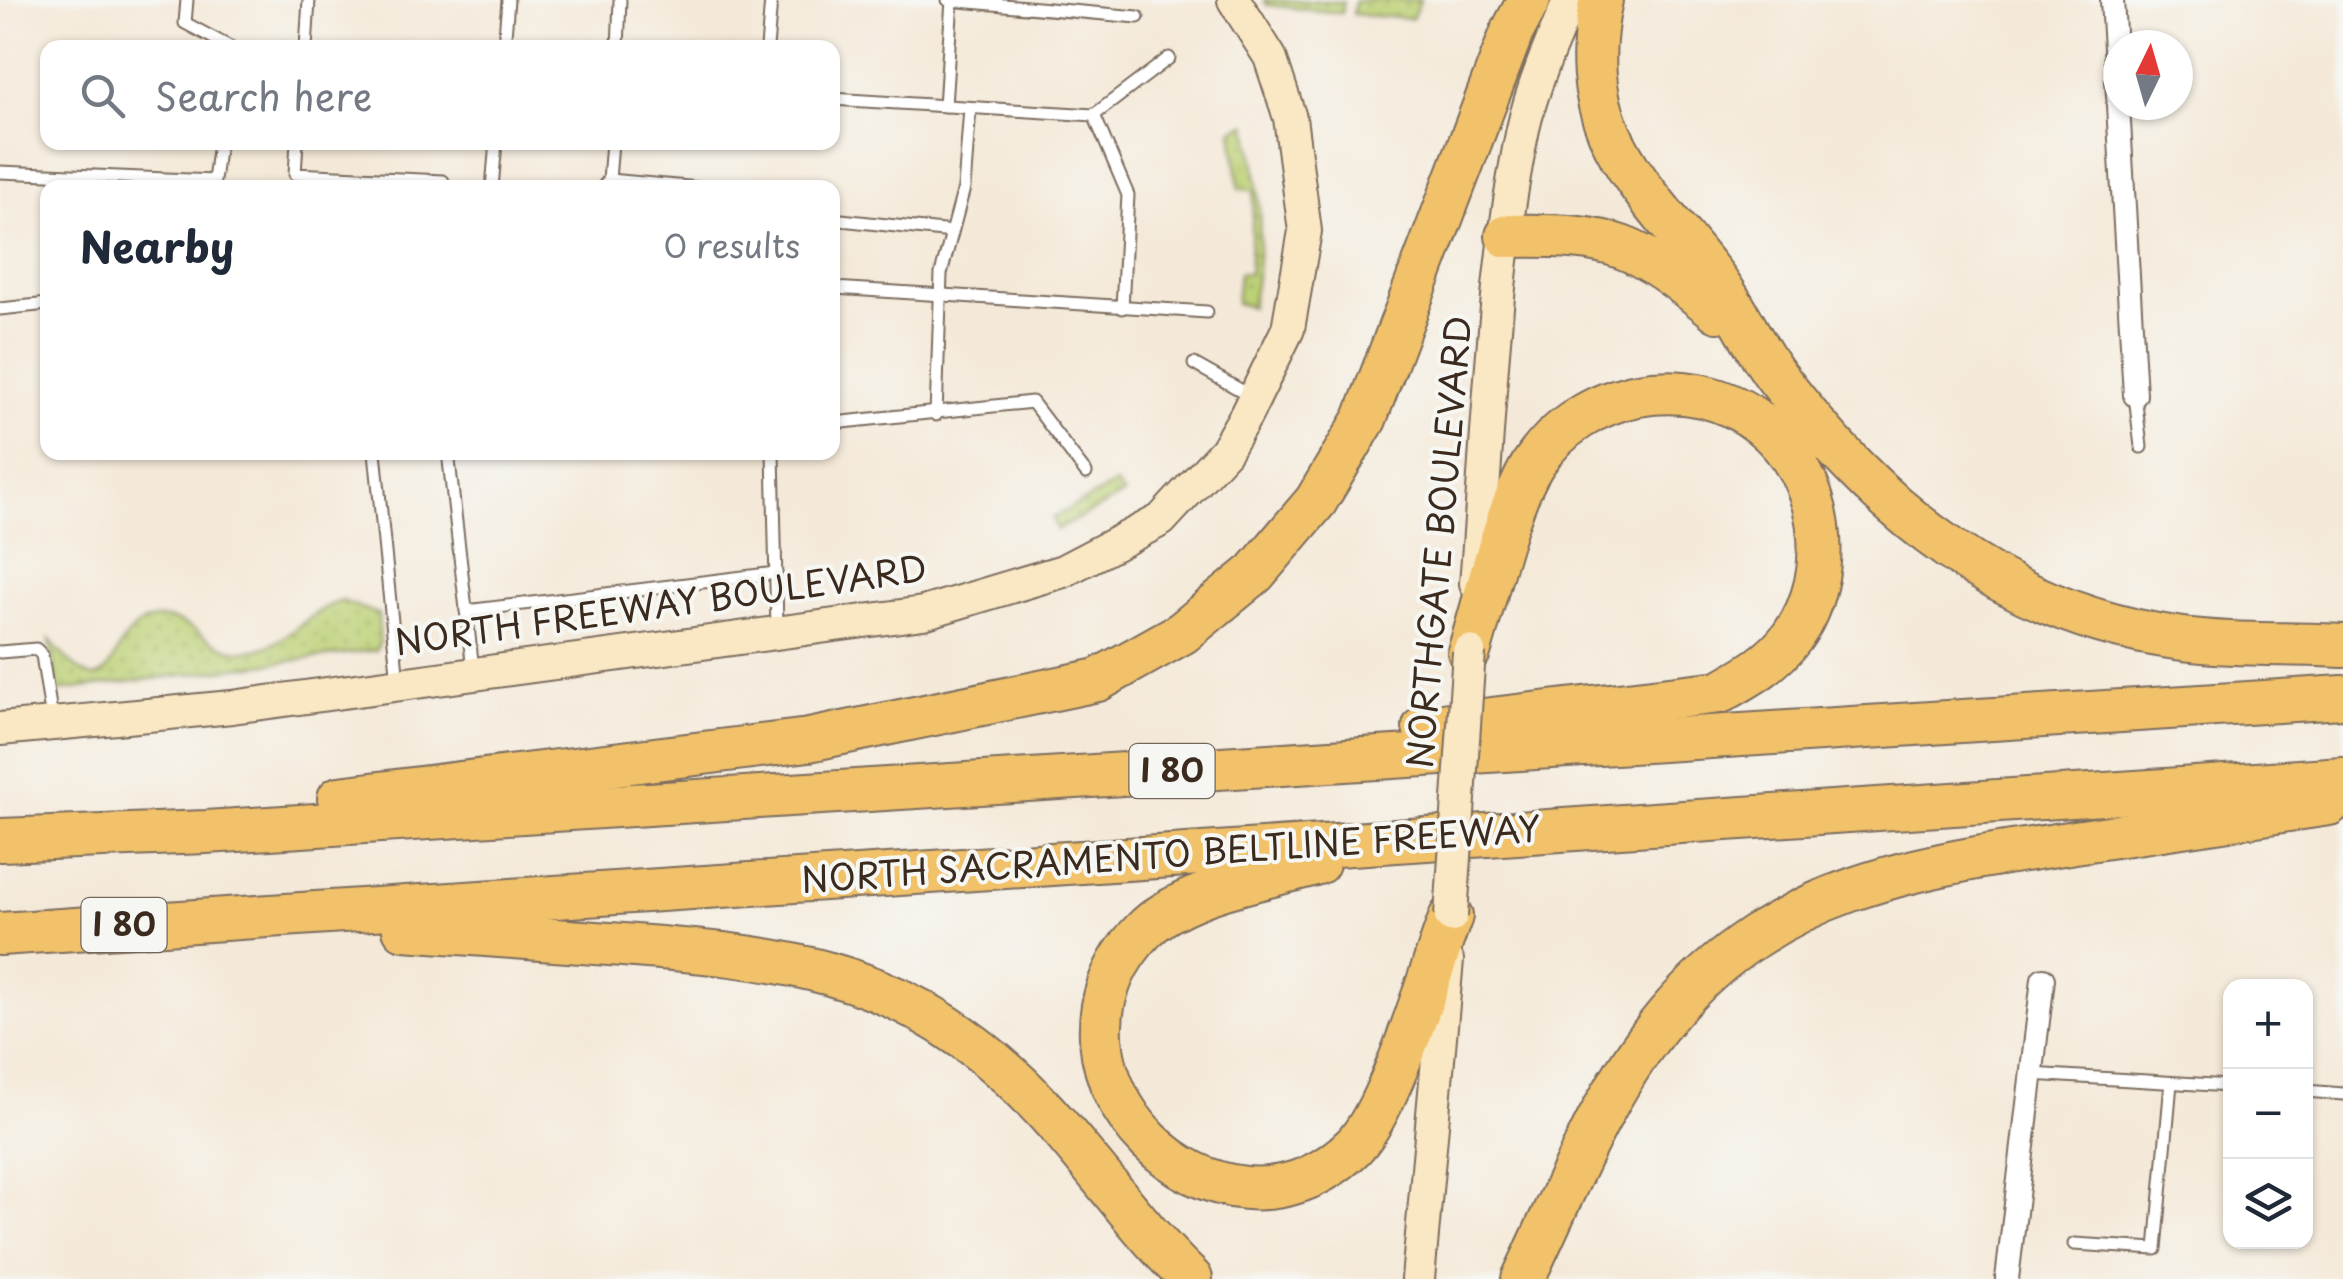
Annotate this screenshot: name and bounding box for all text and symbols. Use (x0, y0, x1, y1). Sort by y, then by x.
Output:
north arrow (2103, 30, 2193, 120)
search box (40, 40, 840, 150)
text: Search here (155, 67, 372, 124)
icon: search (75, 68, 130, 123)
text: Nearby (80, 214, 234, 277)
text: 0 results (664, 221, 800, 269)
street label: NORTHGATE BOULEVARD (1391, 313, 1484, 770)
street label: NORTH FREEWAY BOULEVARD (391, 540, 930, 667)
road number: I 80 (1130, 744, 1214, 798)
street label: NORTH SACRAMENTO BELTLINE FREEWAY (799, 800, 1542, 905)
road number: I 80 (82, 898, 166, 952)
map controls (2223, 979, 2313, 1249)
button: + (2223, 979, 2313, 1069)
button: − (2223, 1069, 2313, 1159)
button: layers (2223, 1159, 2313, 1249)

